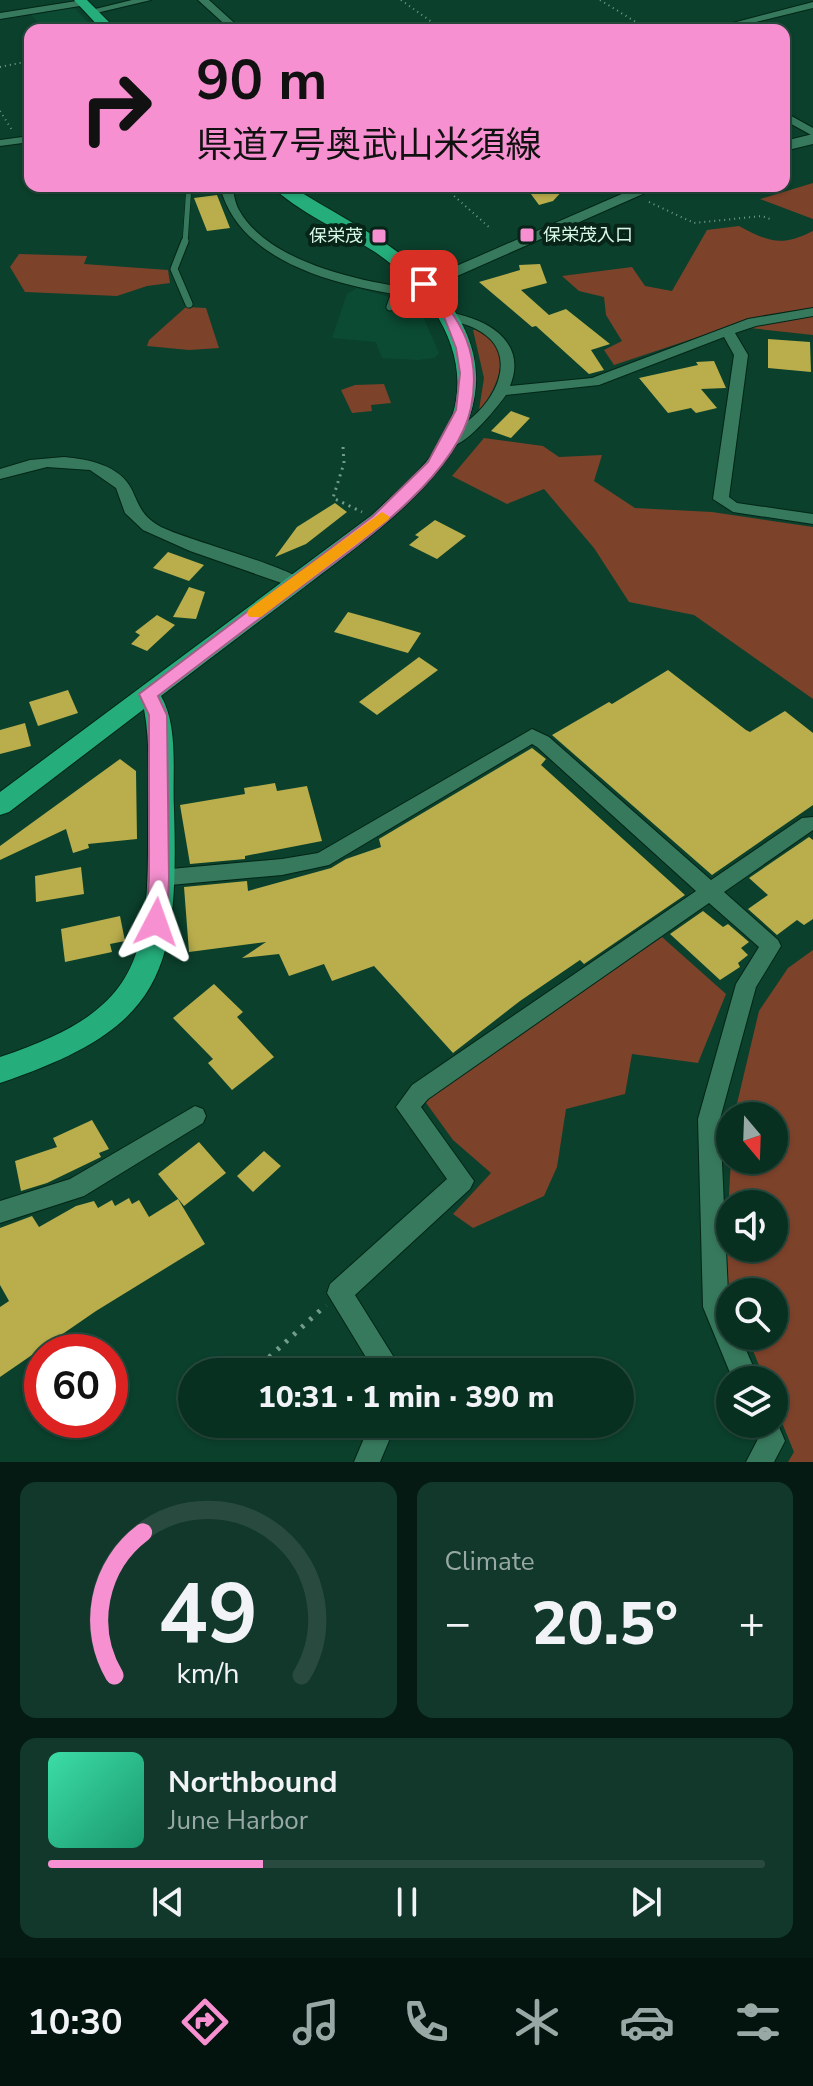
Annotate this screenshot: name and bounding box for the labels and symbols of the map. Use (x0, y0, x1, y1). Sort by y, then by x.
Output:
place label: 保栄茂入口 (543, 223, 633, 247)
place label: 保栄茂 (309, 224, 363, 248)
marker: 保栄茂入口 (518, 226, 536, 244)
marker: 保栄茂 (370, 227, 388, 245)
pin (390, 250, 458, 318)
position arrow (114, 880, 198, 964)
north arrow (716, 1102, 788, 1174)
speed limit sign: 60 (24, 1334, 128, 1438)

